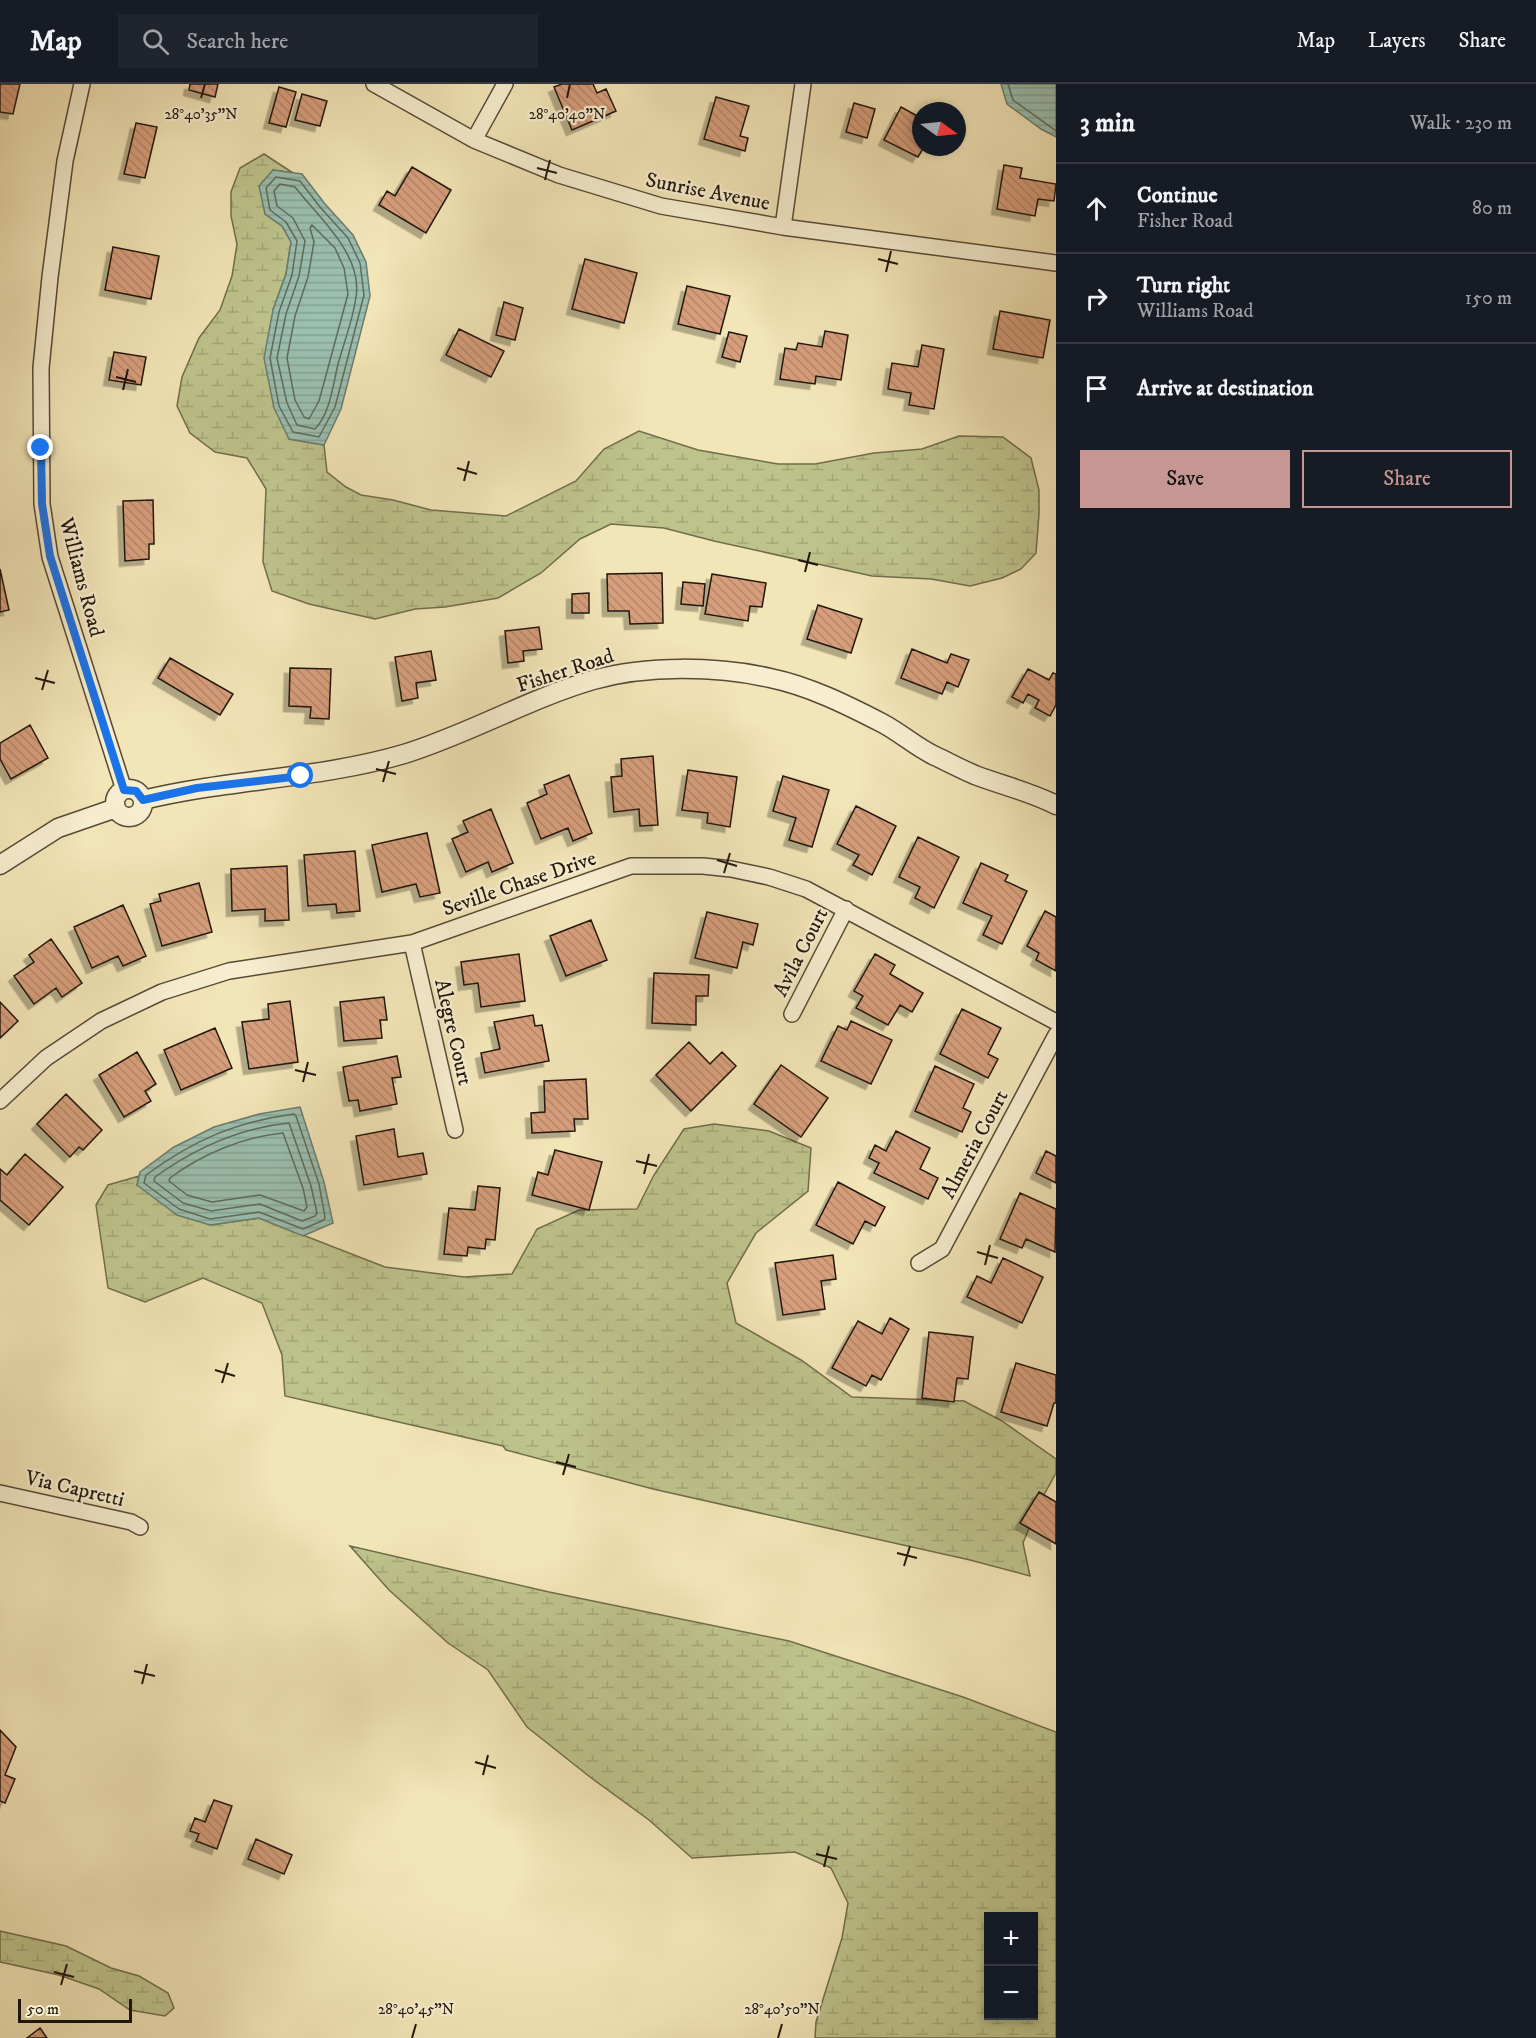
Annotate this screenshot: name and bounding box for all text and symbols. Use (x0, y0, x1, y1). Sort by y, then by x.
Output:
search box (118, 14, 538, 68)
text: Map (30, 24, 82, 59)
icon: search (139, 25, 172, 58)
text: Search here (187, 28, 288, 55)
text: Map (1296, 28, 1335, 54)
text: Layers (1368, 28, 1426, 54)
text: Share (1459, 28, 1506, 54)
north arrow (912, 102, 966, 156)
text: 28°40'35"N (164, 105, 238, 124)
text: 28°40'40"N (529, 105, 605, 124)
text: 3 min (1080, 107, 1135, 140)
text: Walk · 230 m (1410, 111, 1512, 136)
street label: Sunrise Avenue (643, 167, 772, 217)
text: Continue (1137, 182, 1218, 209)
icon: ahead (1080, 192, 1113, 225)
text: 80 m (1472, 196, 1512, 221)
text: Fisher Road (1137, 209, 1233, 234)
text: Turn right (1137, 272, 1230, 299)
icon: right (1080, 282, 1113, 315)
text: 150 m (1465, 286, 1512, 311)
text: Williams Road (1137, 299, 1254, 324)
icon: arrive (1080, 372, 1113, 405)
text: Arrive at destination (1137, 375, 1314, 402)
route end (27, 434, 53, 460)
button: Save (1080, 450, 1290, 508)
button: Share (1302, 450, 1512, 508)
street label: Williams Road (52, 514, 110, 640)
street label: Fisher Road (513, 643, 618, 699)
route start (287, 762, 313, 788)
street label: Seville Chase Drive (439, 845, 600, 922)
street label: Avila Court (767, 903, 834, 1001)
street label: Alegre Court (428, 976, 478, 1088)
street label: Almeria Court (935, 1085, 1015, 1203)
street label: Via Capretti (22, 1465, 127, 1513)
map controls (984, 1912, 1038, 2020)
button: + (984, 1912, 1038, 1966)
button: − (984, 1966, 1038, 2020)
scale bar (18, 1996, 132, 2024)
text: 50 m (27, 1999, 59, 2019)
text: 28°40'45"N (378, 2000, 454, 2019)
text: 28°40'50"N (744, 2000, 820, 2019)

